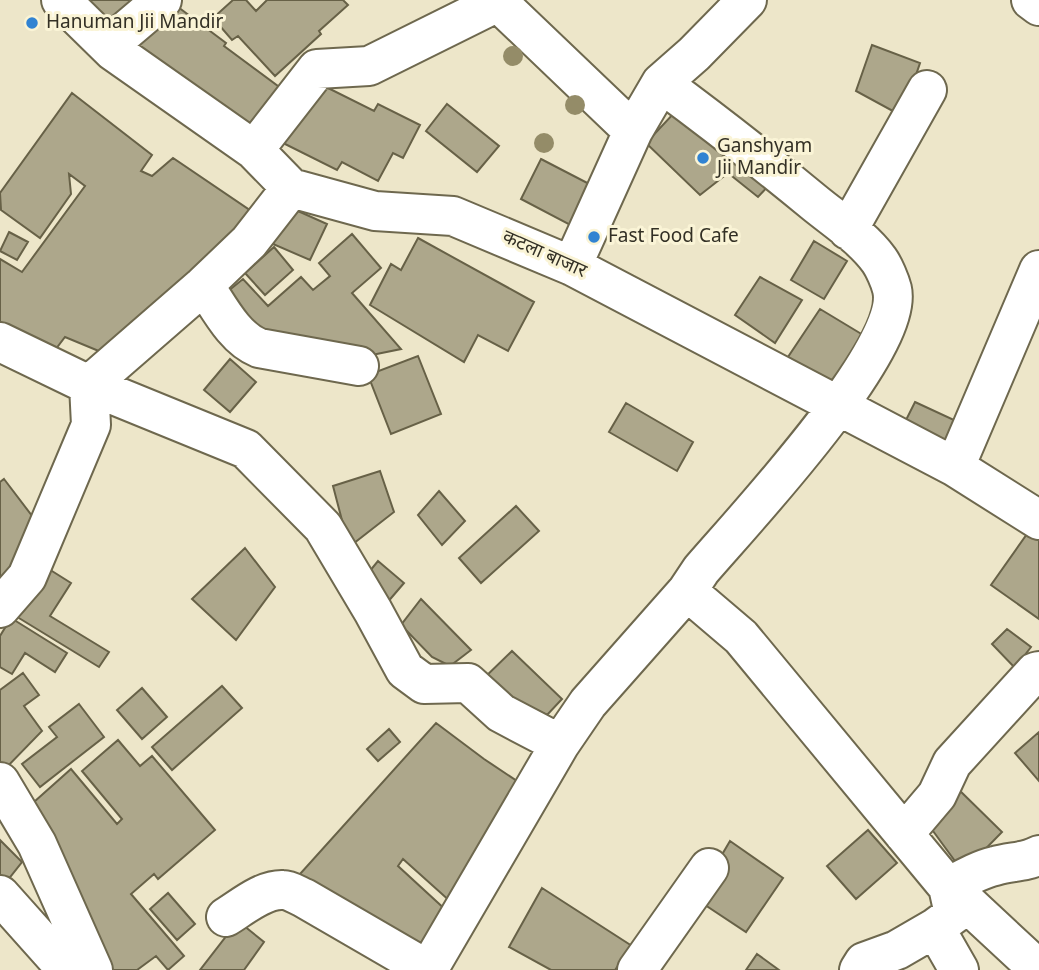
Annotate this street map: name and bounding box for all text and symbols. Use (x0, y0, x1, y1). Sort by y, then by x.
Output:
place label: Hanuman Jii Mandir (46, 11, 223, 36)
marker: Hanuman Jii Mandir (24, 15, 40, 31)
place label: Ganshyam Jii Mandir (715, 135, 812, 182)
marker: Ganshyam Jii Mandir (695, 150, 711, 166)
street label: कटला बाजार (498, 225, 591, 285)
place label: Fast Food Cafe (608, 225, 739, 250)
marker: Fast Food Cafe (586, 229, 602, 245)

